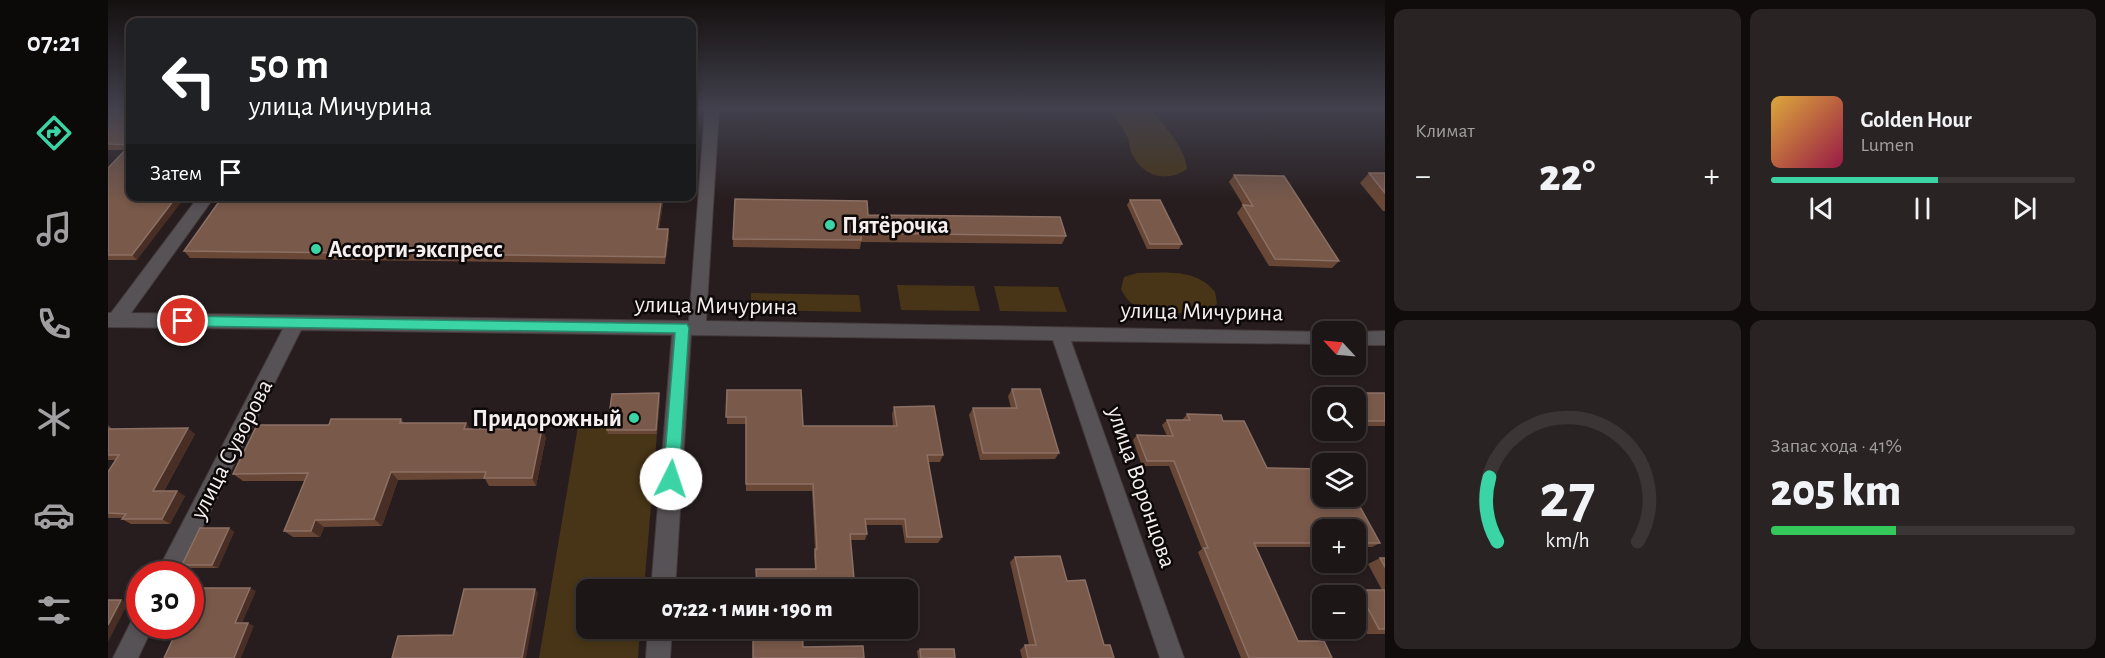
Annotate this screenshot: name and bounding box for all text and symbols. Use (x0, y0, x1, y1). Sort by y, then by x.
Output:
text: 07:21 (27, 29, 81, 56)
icon: left (150, 42, 228, 120)
text: 50 m (249, 44, 329, 86)
text: улица Мичурина (249, 93, 432, 120)
text: Golden Hour (1861, 109, 1972, 131)
icon: directions (33, 112, 75, 154)
text: Климат (1415, 121, 1475, 141)
text: Lumen (1861, 135, 1914, 155)
text: 22° (1539, 154, 1595, 199)
icon: arrive (214, 156, 247, 189)
text: − (1415, 160, 1431, 193)
text: + (1704, 160, 1719, 193)
text: Затем (150, 162, 202, 184)
icon: previous (1805, 192, 1838, 225)
icon: pause (1906, 192, 1939, 225)
icon: next (2008, 192, 2041, 225)
icon: music (33, 208, 75, 250)
place label: Пятёрочка (842, 214, 949, 238)
marker: Пятёрочка (823, 218, 837, 232)
place label: Ассорти-экспресс (328, 238, 503, 262)
marker: Ассорти-экспресс (309, 242, 323, 256)
street label: улица Мичурина (634, 293, 797, 319)
pin (157, 295, 208, 346)
street label: улица Мичурина (1120, 299, 1283, 325)
icon: phone (33, 303, 75, 345)
icon: arrive (166, 304, 199, 337)
north arrow (1312, 321, 1366, 375)
map controls (1312, 321, 1366, 639)
street label: улица Суворова (186, 376, 277, 524)
button: search (1312, 387, 1366, 441)
icon: climate (33, 398, 75, 440)
street label: улица Воронцова (1102, 403, 1180, 571)
place label: Придорожный (472, 407, 622, 431)
marker: Придорожный (627, 411, 641, 425)
text: Запас хода · 41% (1771, 436, 1902, 456)
position arrow (639, 447, 703, 511)
button: layers (1312, 453, 1366, 507)
text: 27 (1539, 466, 1595, 528)
text: 205 km (1771, 469, 1901, 514)
icon: car (33, 494, 75, 536)
button: + (1312, 519, 1366, 573)
text: km/h (1545, 530, 1589, 551)
speed limit sign: 30 (126, 561, 204, 639)
button: − (1312, 585, 1366, 639)
icon: filters (33, 589, 75, 631)
text: 07:22 · 1 мин · 190 m (661, 598, 833, 620)

